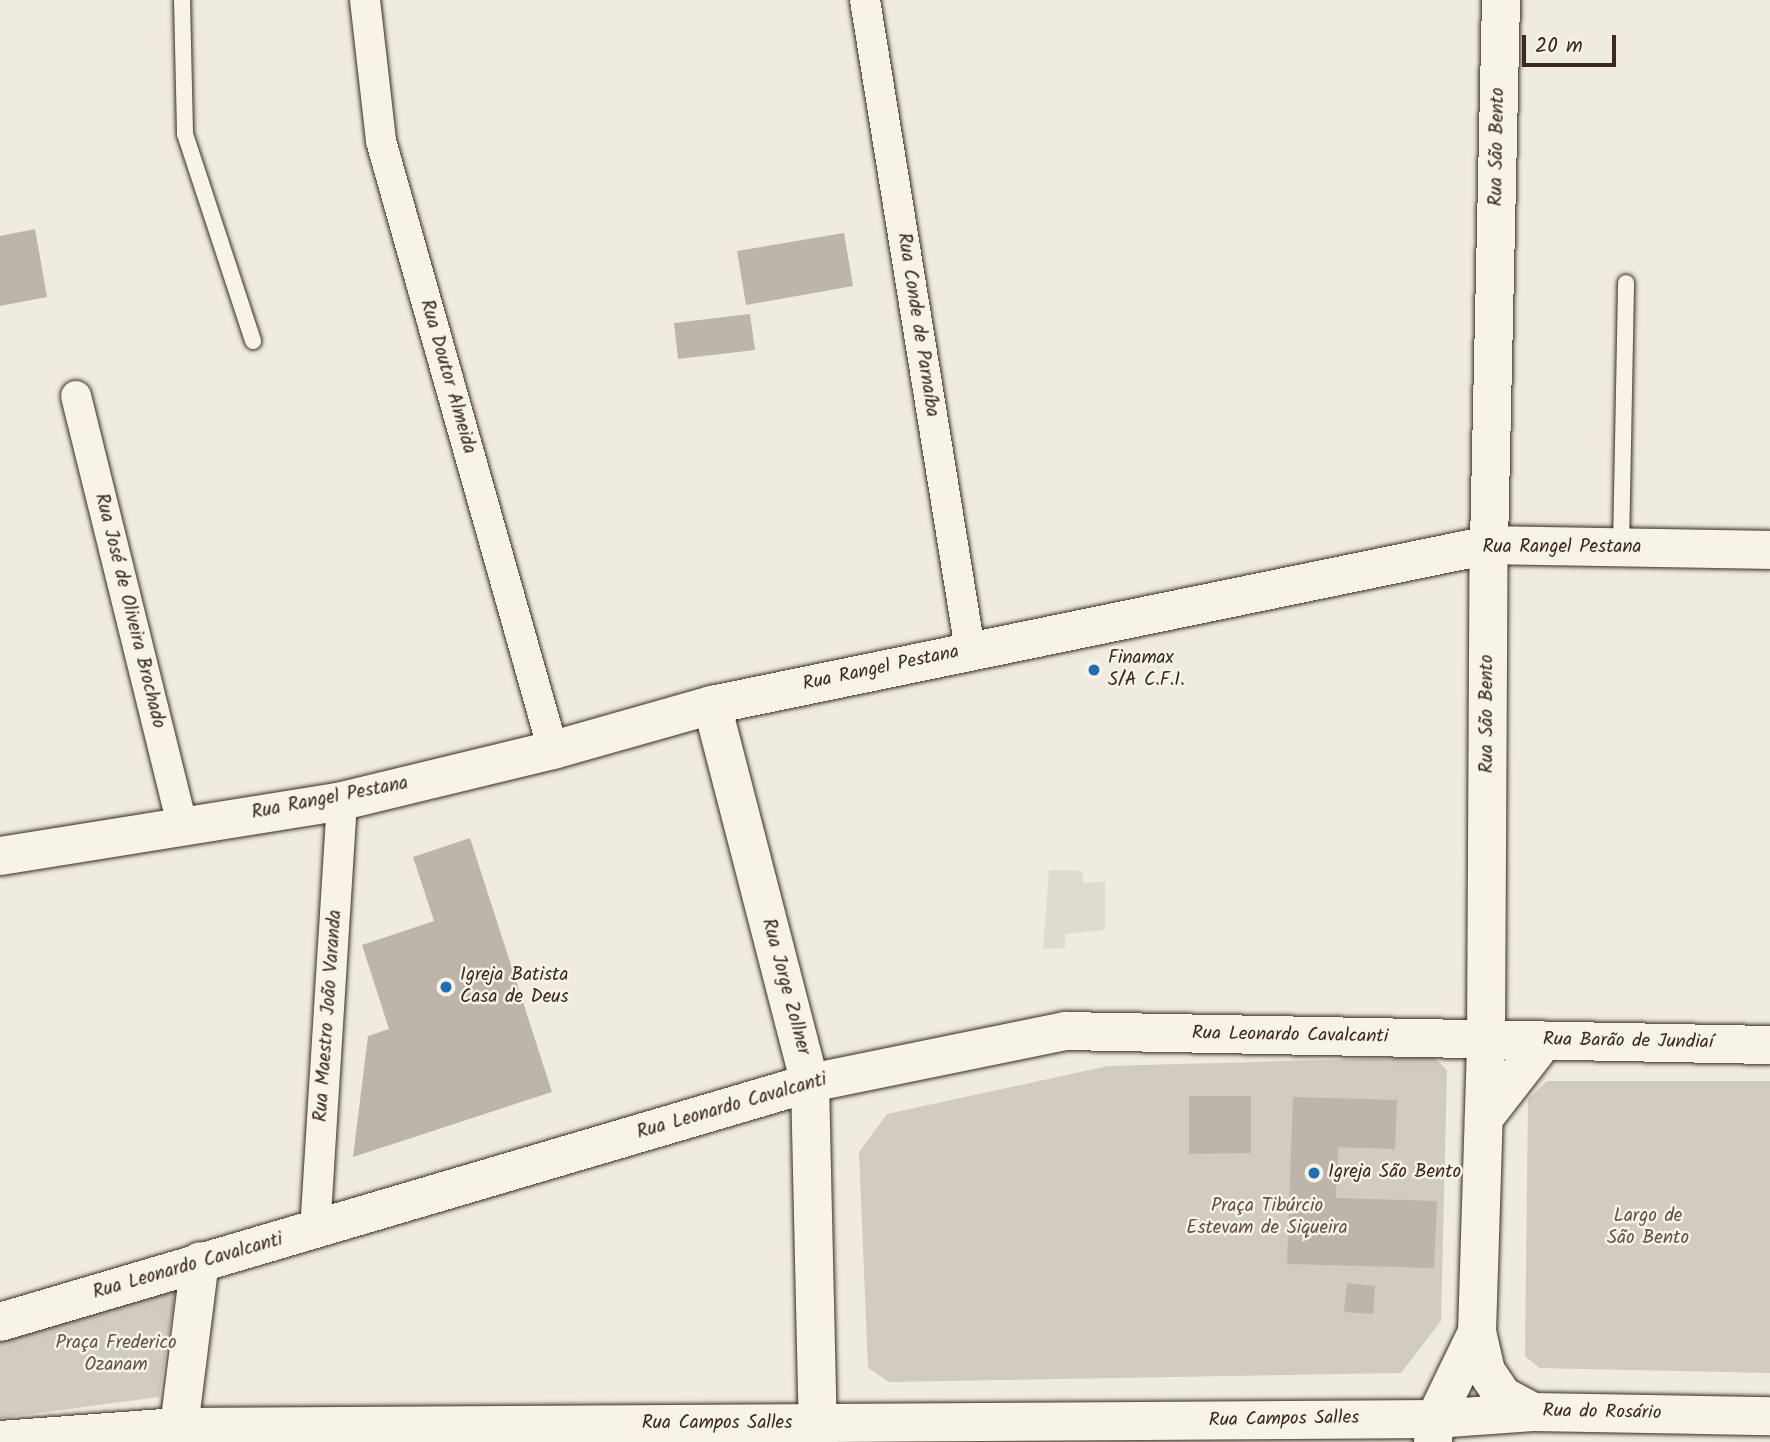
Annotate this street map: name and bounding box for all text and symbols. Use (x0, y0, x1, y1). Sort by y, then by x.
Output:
scale bar (1525, 21, 1620, 65)
text: 20 m (1535, 30, 1583, 63)
street label: Rua São Bento (1486, 87, 1510, 207)
street label: Rua Conde de Parnaíba (891, 231, 943, 419)
street label: Rua Doutor Almeida (414, 297, 480, 457)
street label: Rua José de Oliveira Brochado (89, 491, 169, 731)
street label: Rua Rangel Pestana (1482, 537, 1642, 559)
street label: Rua Rangel Pestana (801, 641, 961, 697)
place label: Finamax S/A C.F.I. (1108, 648, 1185, 692)
street label: Rua São Bento (1477, 655, 1499, 773)
marker: Finamax S/A C.F.I. (1086, 662, 1102, 678)
street label: Rua Rangel Pestana (250, 773, 410, 825)
street label: Rua Maestro João Varanda (310, 909, 348, 1123)
street label: Rua Jorge Zollner (756, 916, 814, 1058)
place label: Igreja Batista Casa de Deus (460, 965, 569, 1009)
marker: Igreja Batista Casa de Deus (438, 979, 454, 995)
street label: Rua Leonardo Cavalcanti (1192, 1023, 1388, 1049)
street label: Rua Barão de Jundiaí (1543, 1029, 1713, 1055)
street label: Rua Leonardo Cavalcanti (634, 1069, 830, 1145)
place label: Igreja São Bento (1328, 1162, 1461, 1184)
marker: Igreja São Bento (1306, 1165, 1322, 1181)
park label: Praça Tibúrcio Estevam de Siqueira (1186, 1196, 1348, 1240)
park label: Largo de São Bento (1607, 1206, 1689, 1250)
street label: Rua Leonardo Cavalcanti (90, 1229, 286, 1305)
park label: Praça Frederico Ozanam (55, 1333, 177, 1377)
street label: Rua do Rosário (1542, 1401, 1662, 1425)
street label: Rua Campos Salles (1209, 1407, 1359, 1433)
street label: Rua Campos Salles (642, 1413, 792, 1435)

